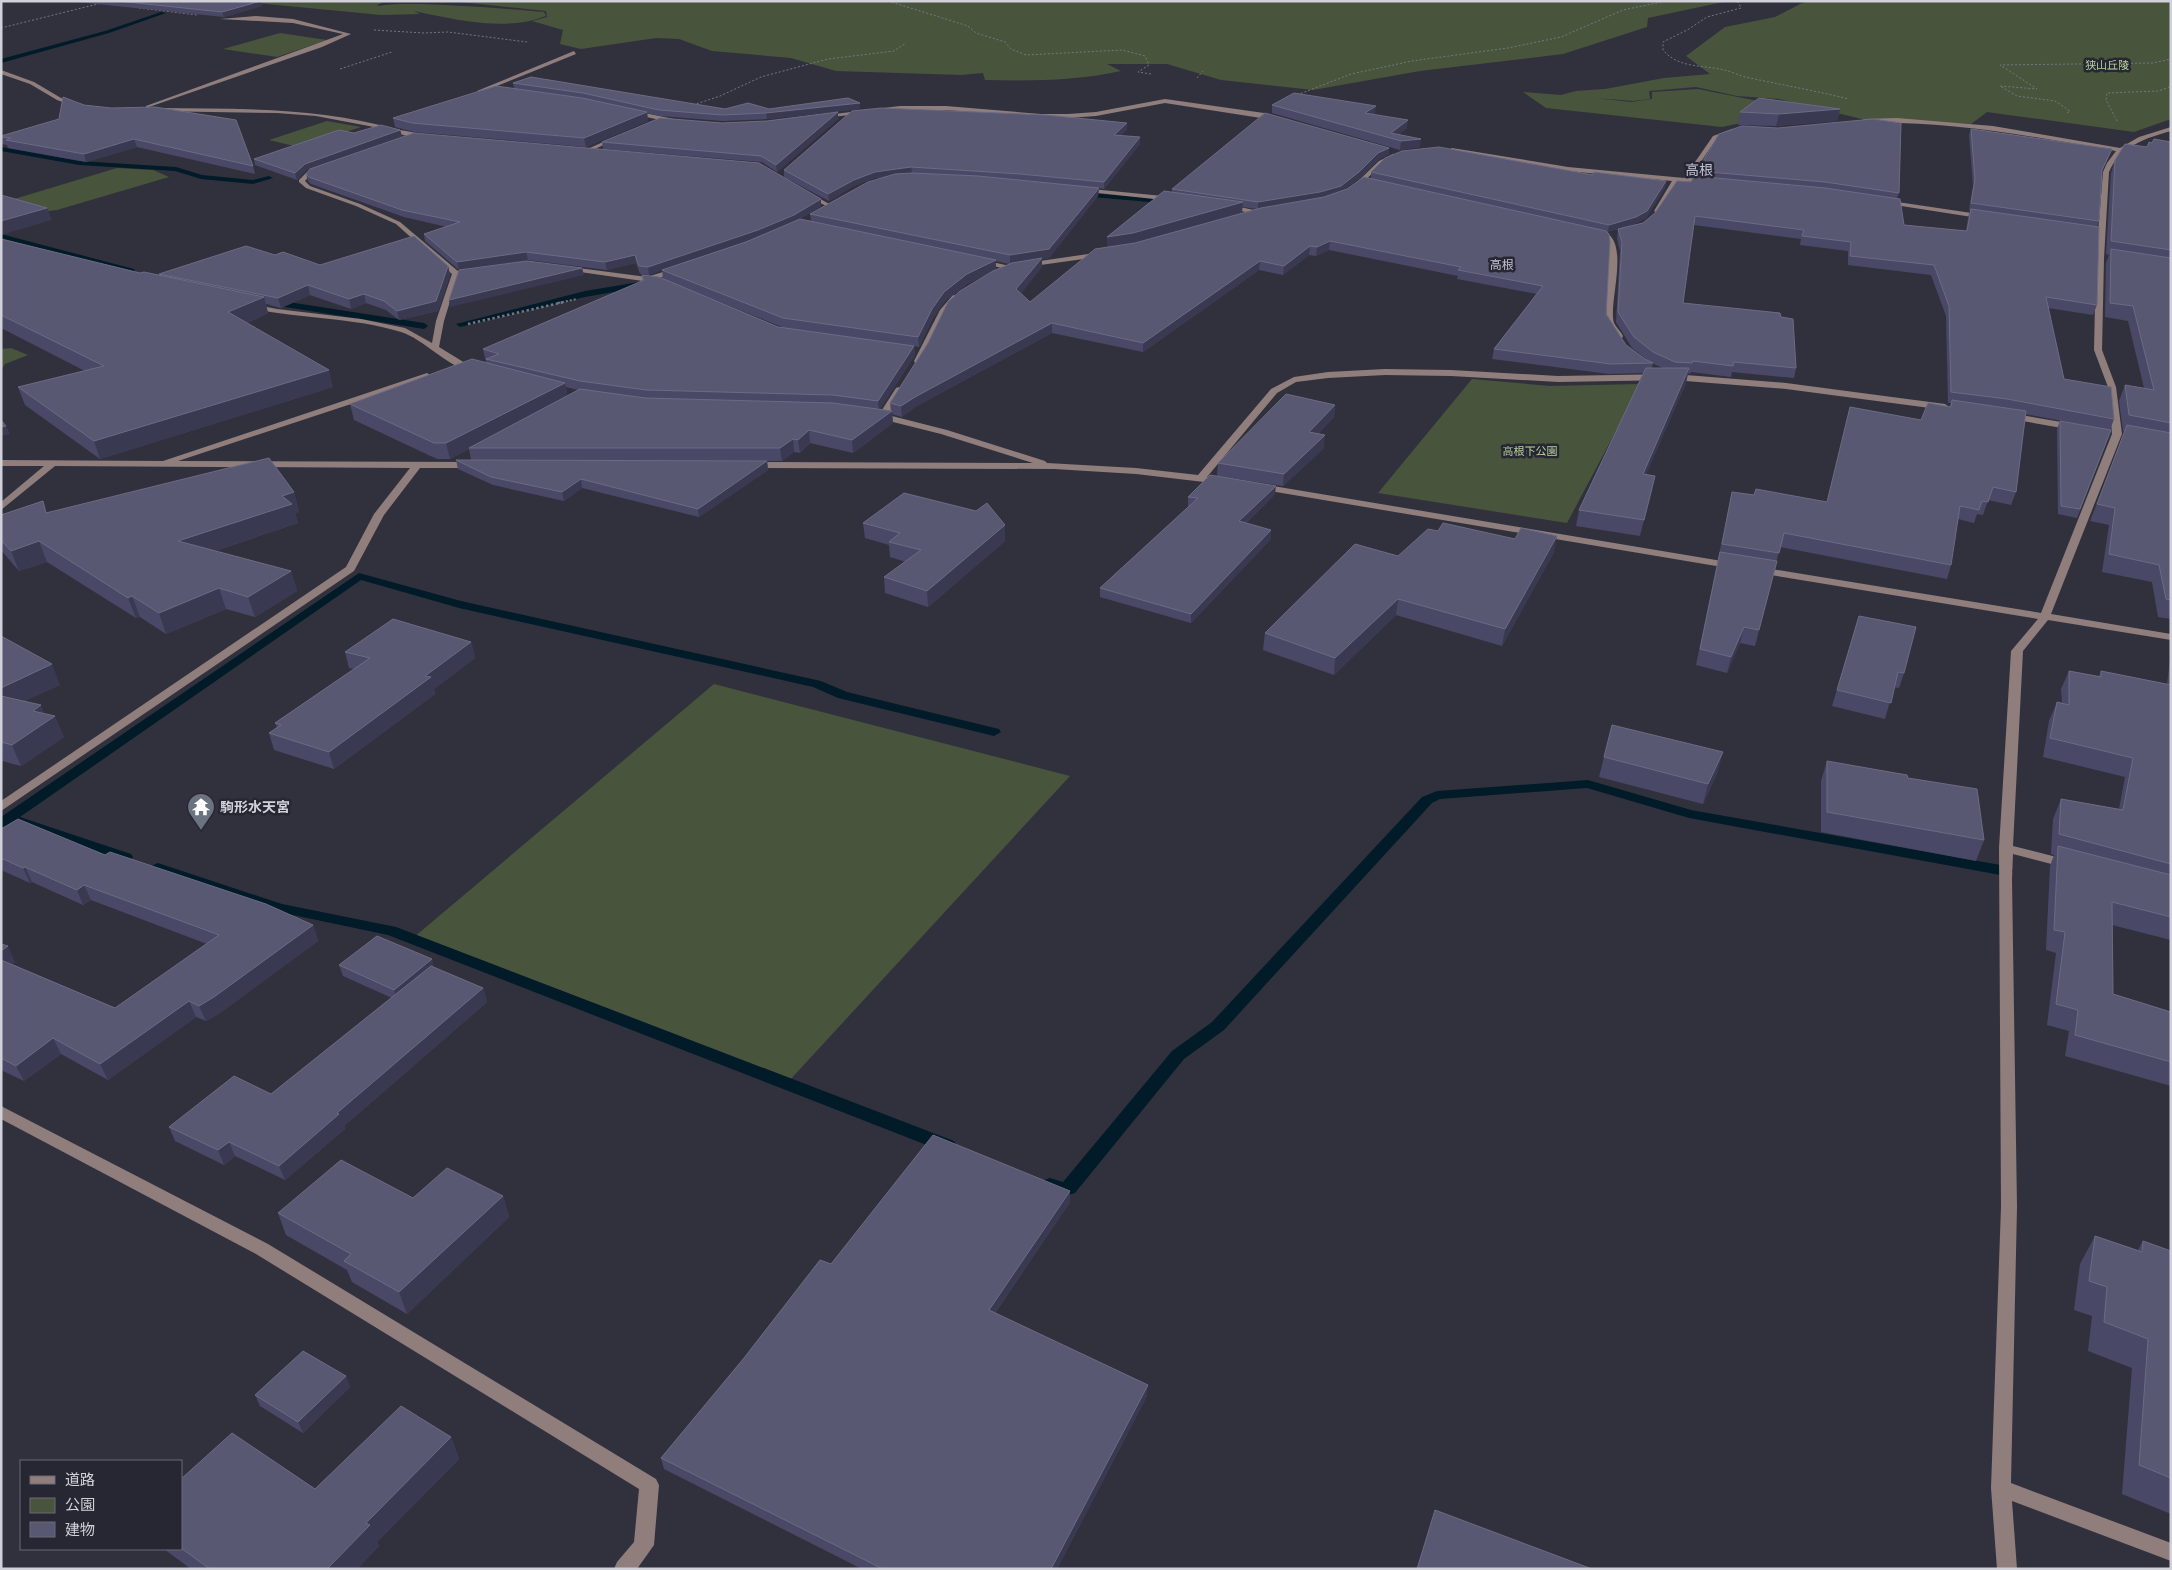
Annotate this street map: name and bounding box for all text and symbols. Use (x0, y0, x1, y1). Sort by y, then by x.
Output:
park label: 狭山丘陵 (2085, 59, 2129, 72)
district label: 高根 (1685, 162, 1713, 178)
district label: 高根 (1490, 258, 1514, 272)
park label: 高根下公園 (1503, 445, 1558, 458)
temple icon: 駒形水天宮 (186, 792, 216, 831)
place label: 駒形水天宮 (220, 799, 290, 815)
legend (20, 1460, 182, 1550)
text: 道路 (65, 1471, 95, 1489)
text: 公園 (65, 1496, 95, 1514)
text: 建物 (65, 1521, 95, 1539)

